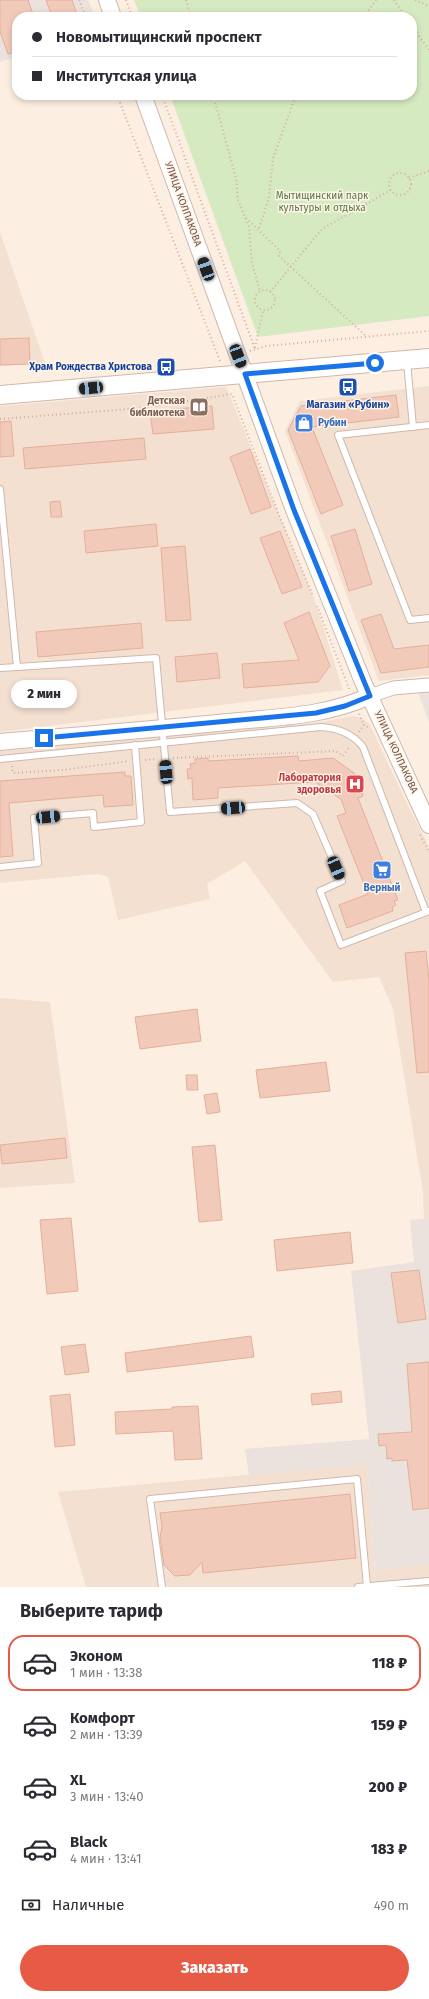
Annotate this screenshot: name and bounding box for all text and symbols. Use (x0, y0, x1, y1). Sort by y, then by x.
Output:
text: Новомытищинский проспект (56, 28, 262, 46)
text: Институтская улица (56, 67, 197, 85)
street label: УЛИЦА КОЛПАКОВА (162, 160, 204, 248)
park label: Мытищинский парк культуры и отдыха (276, 190, 369, 214)
car (196, 256, 216, 282)
car (228, 343, 248, 369)
route start (366, 354, 384, 372)
bus stop icon: Храм Рождества Христова (155, 356, 177, 378)
place label: Храм Рождества Христова (28, 361, 153, 373)
bus stop icon: Магазин «Рубин» (337, 376, 359, 398)
car (79, 381, 103, 395)
place label: Детская библиотека (130, 395, 186, 419)
library icon: Детская библиотека (188, 396, 210, 418)
place label: Магазин «Рубин» (306, 399, 390, 411)
shop icon: Рубин (293, 412, 315, 434)
place label: Рубин (318, 417, 347, 429)
callout: 2 мин (11, 680, 77, 708)
text: 2 мин (27, 686, 61, 701)
street label: УЛИЦА КОЛПАКОВА (372, 709, 420, 795)
route end (35, 729, 53, 747)
car (159, 760, 173, 784)
place label: Лаборатория здоровья (278, 772, 341, 796)
hospital icon: Лаборатория здоровья (344, 773, 366, 795)
car (221, 801, 245, 815)
car (36, 810, 60, 824)
car (326, 855, 346, 881)
supermarket icon: Верный (371, 859, 393, 881)
place label: Верный (363, 882, 401, 894)
text: Выберите тариф (20, 1600, 163, 1622)
icon: car (22, 1645, 58, 1681)
text: Эконом (70, 1647, 123, 1665)
text: 118 ₽ (372, 1654, 407, 1672)
text: 1 мин · 13:38 (70, 1665, 142, 1680)
icon: car (22, 1707, 58, 1743)
text: Комфорт (70, 1709, 135, 1727)
text: 159 ₽ (371, 1716, 407, 1734)
text: 2 мин · 13:39 (70, 1727, 143, 1742)
icon: car (22, 1769, 58, 1805)
text: XL (70, 1771, 86, 1789)
text: 200 ₽ (369, 1778, 407, 1796)
text: 3 мин · 13:40 (70, 1789, 144, 1804)
icon: car (22, 1831, 58, 1867)
text: Black (70, 1833, 107, 1851)
text: 183 ₽ (371, 1840, 407, 1858)
text: 4 мин · 13:41 (70, 1851, 142, 1866)
icon: cash (20, 1894, 42, 1916)
text: Наличные (52, 1896, 124, 1914)
text: 490 m (374, 1898, 409, 1913)
button: Заказать (20, 1945, 409, 1991)

